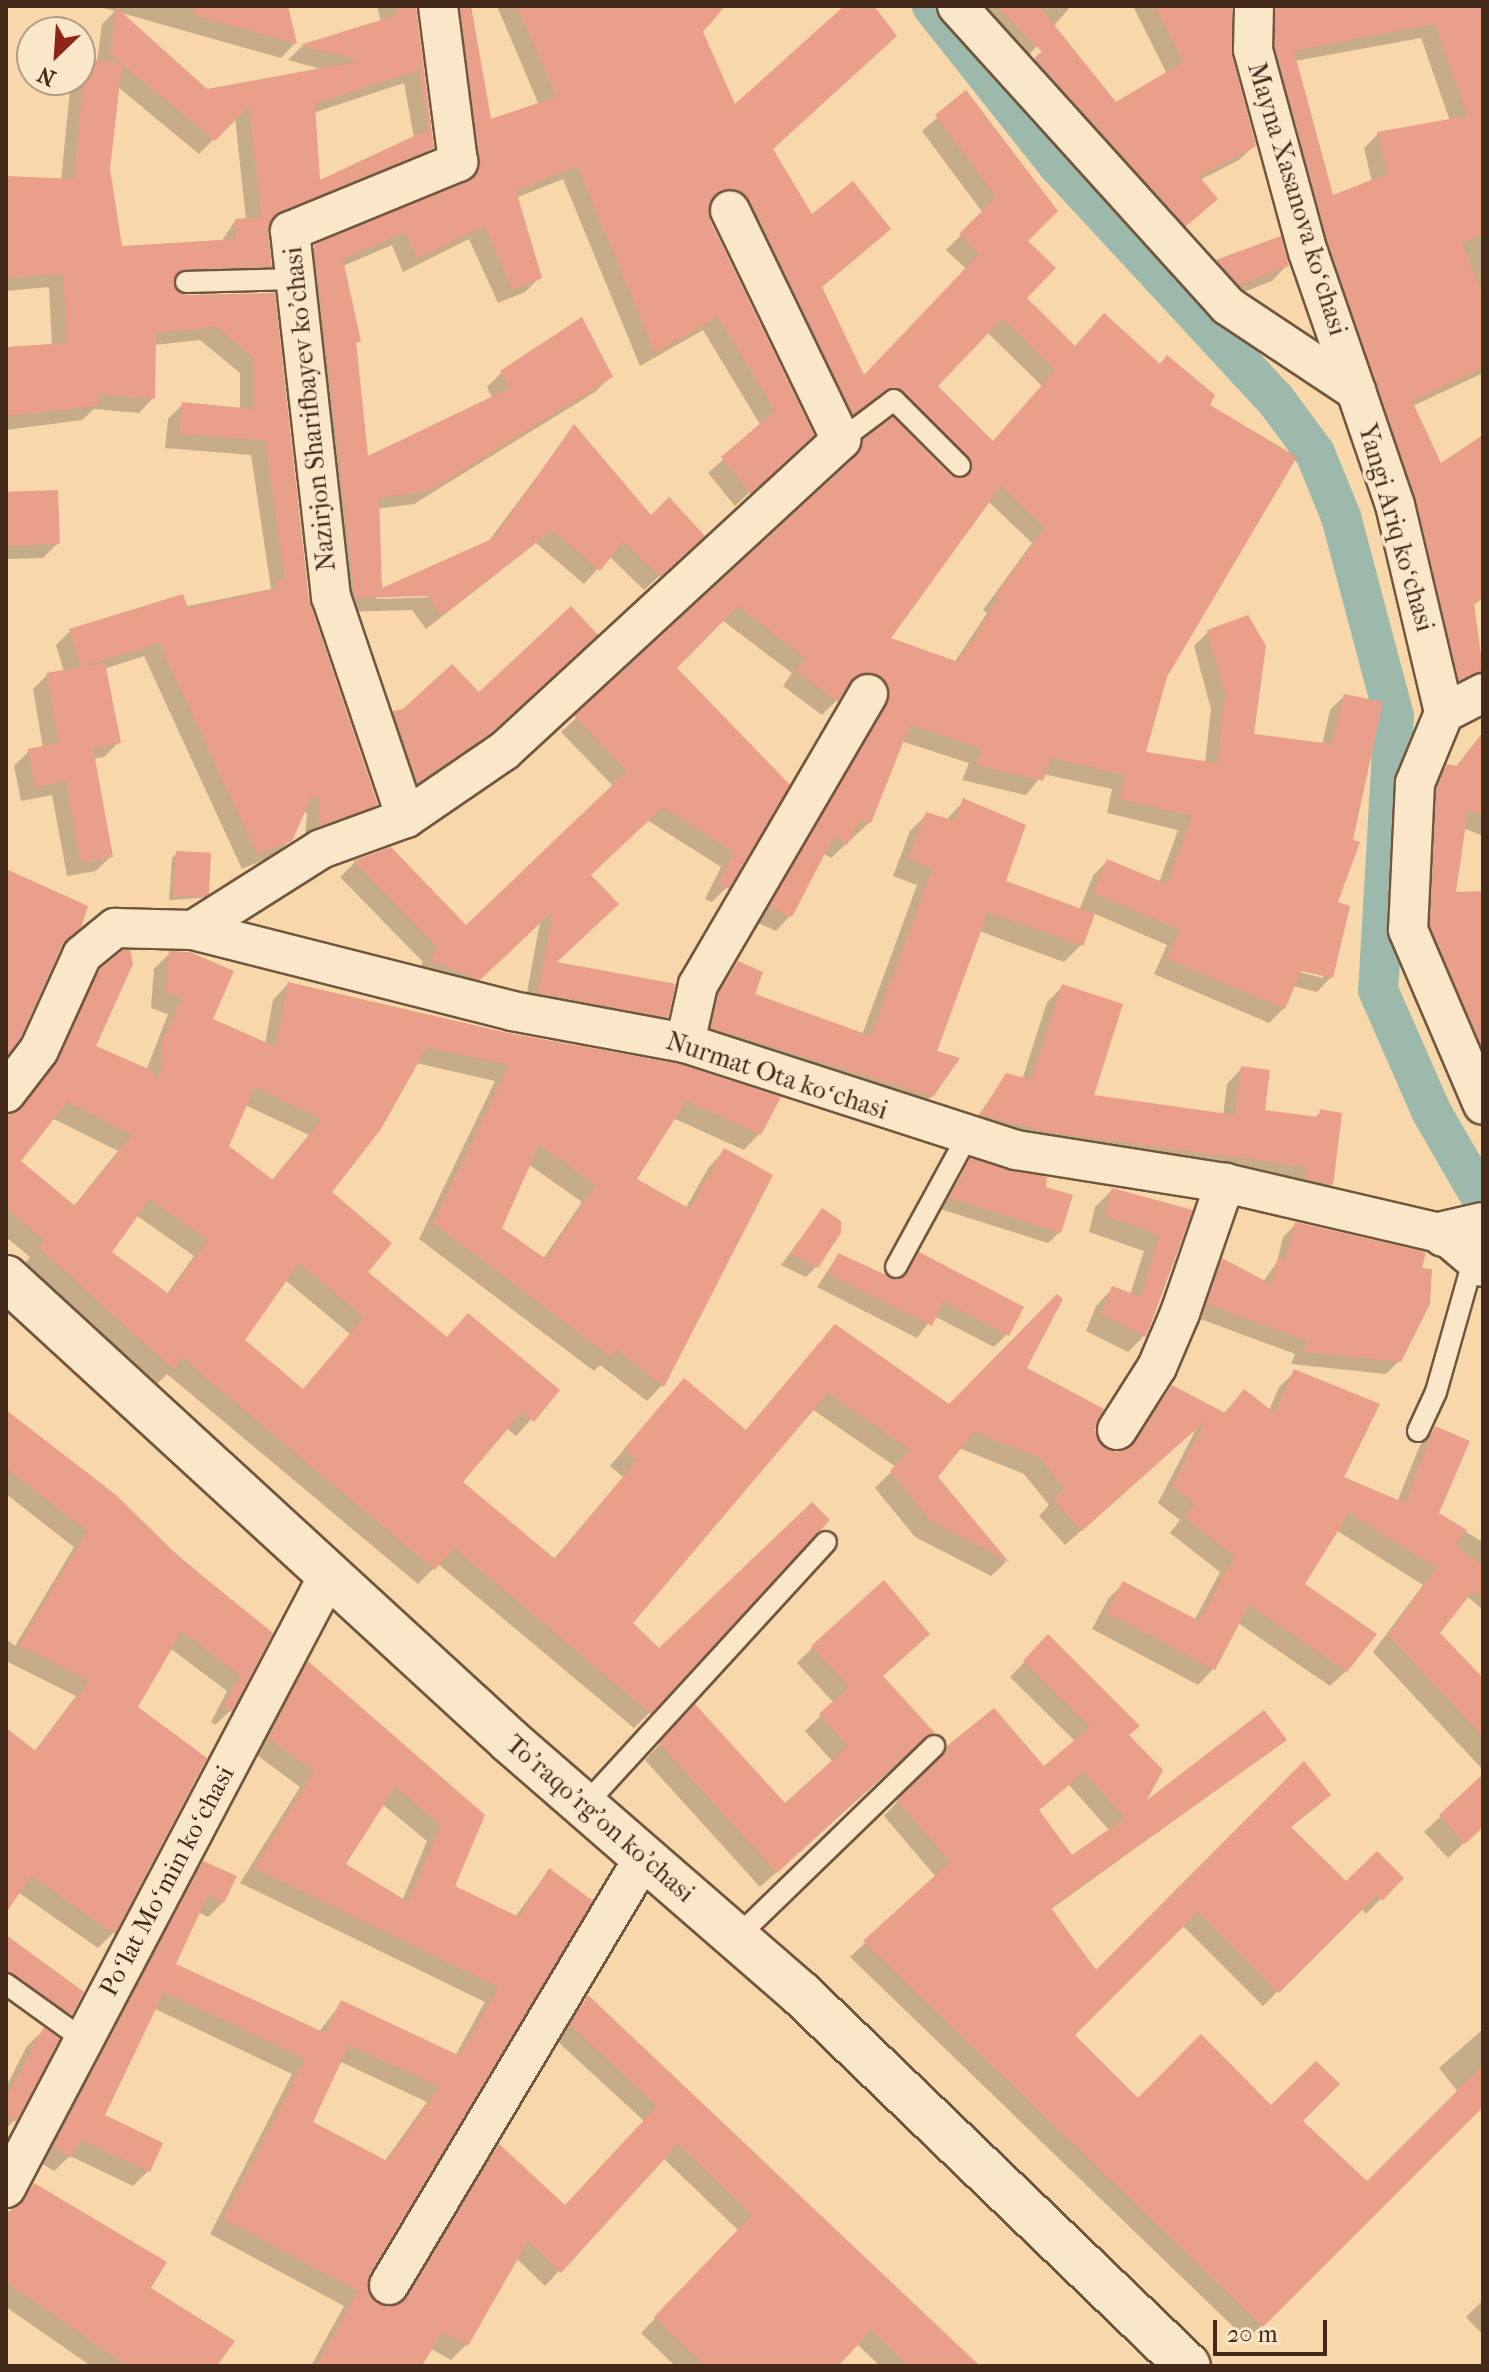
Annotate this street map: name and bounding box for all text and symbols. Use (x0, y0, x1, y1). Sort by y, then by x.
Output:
north arrow (16, 16, 96, 96)
street label: Mayna Xasanova koʻchasi (1241, 59, 1353, 339)
text: N (34, 61, 60, 91)
street label: Nazirjon Sharifbayev ko'chasi (277, 245, 343, 573)
street label: Yangi Ariq koʻchasi (1351, 421, 1441, 635)
street label: Nurmat Ota koʻchasi (662, 1025, 892, 1127)
street label: To'raqo'rg'on ko'chasi (499, 1729, 701, 1909)
street label: Poʻlat Moʻmin koʻchasi (93, 1760, 241, 2002)
scale bar (1217, 2304, 1331, 2354)
text: 20 m (1227, 2320, 1278, 2348)

